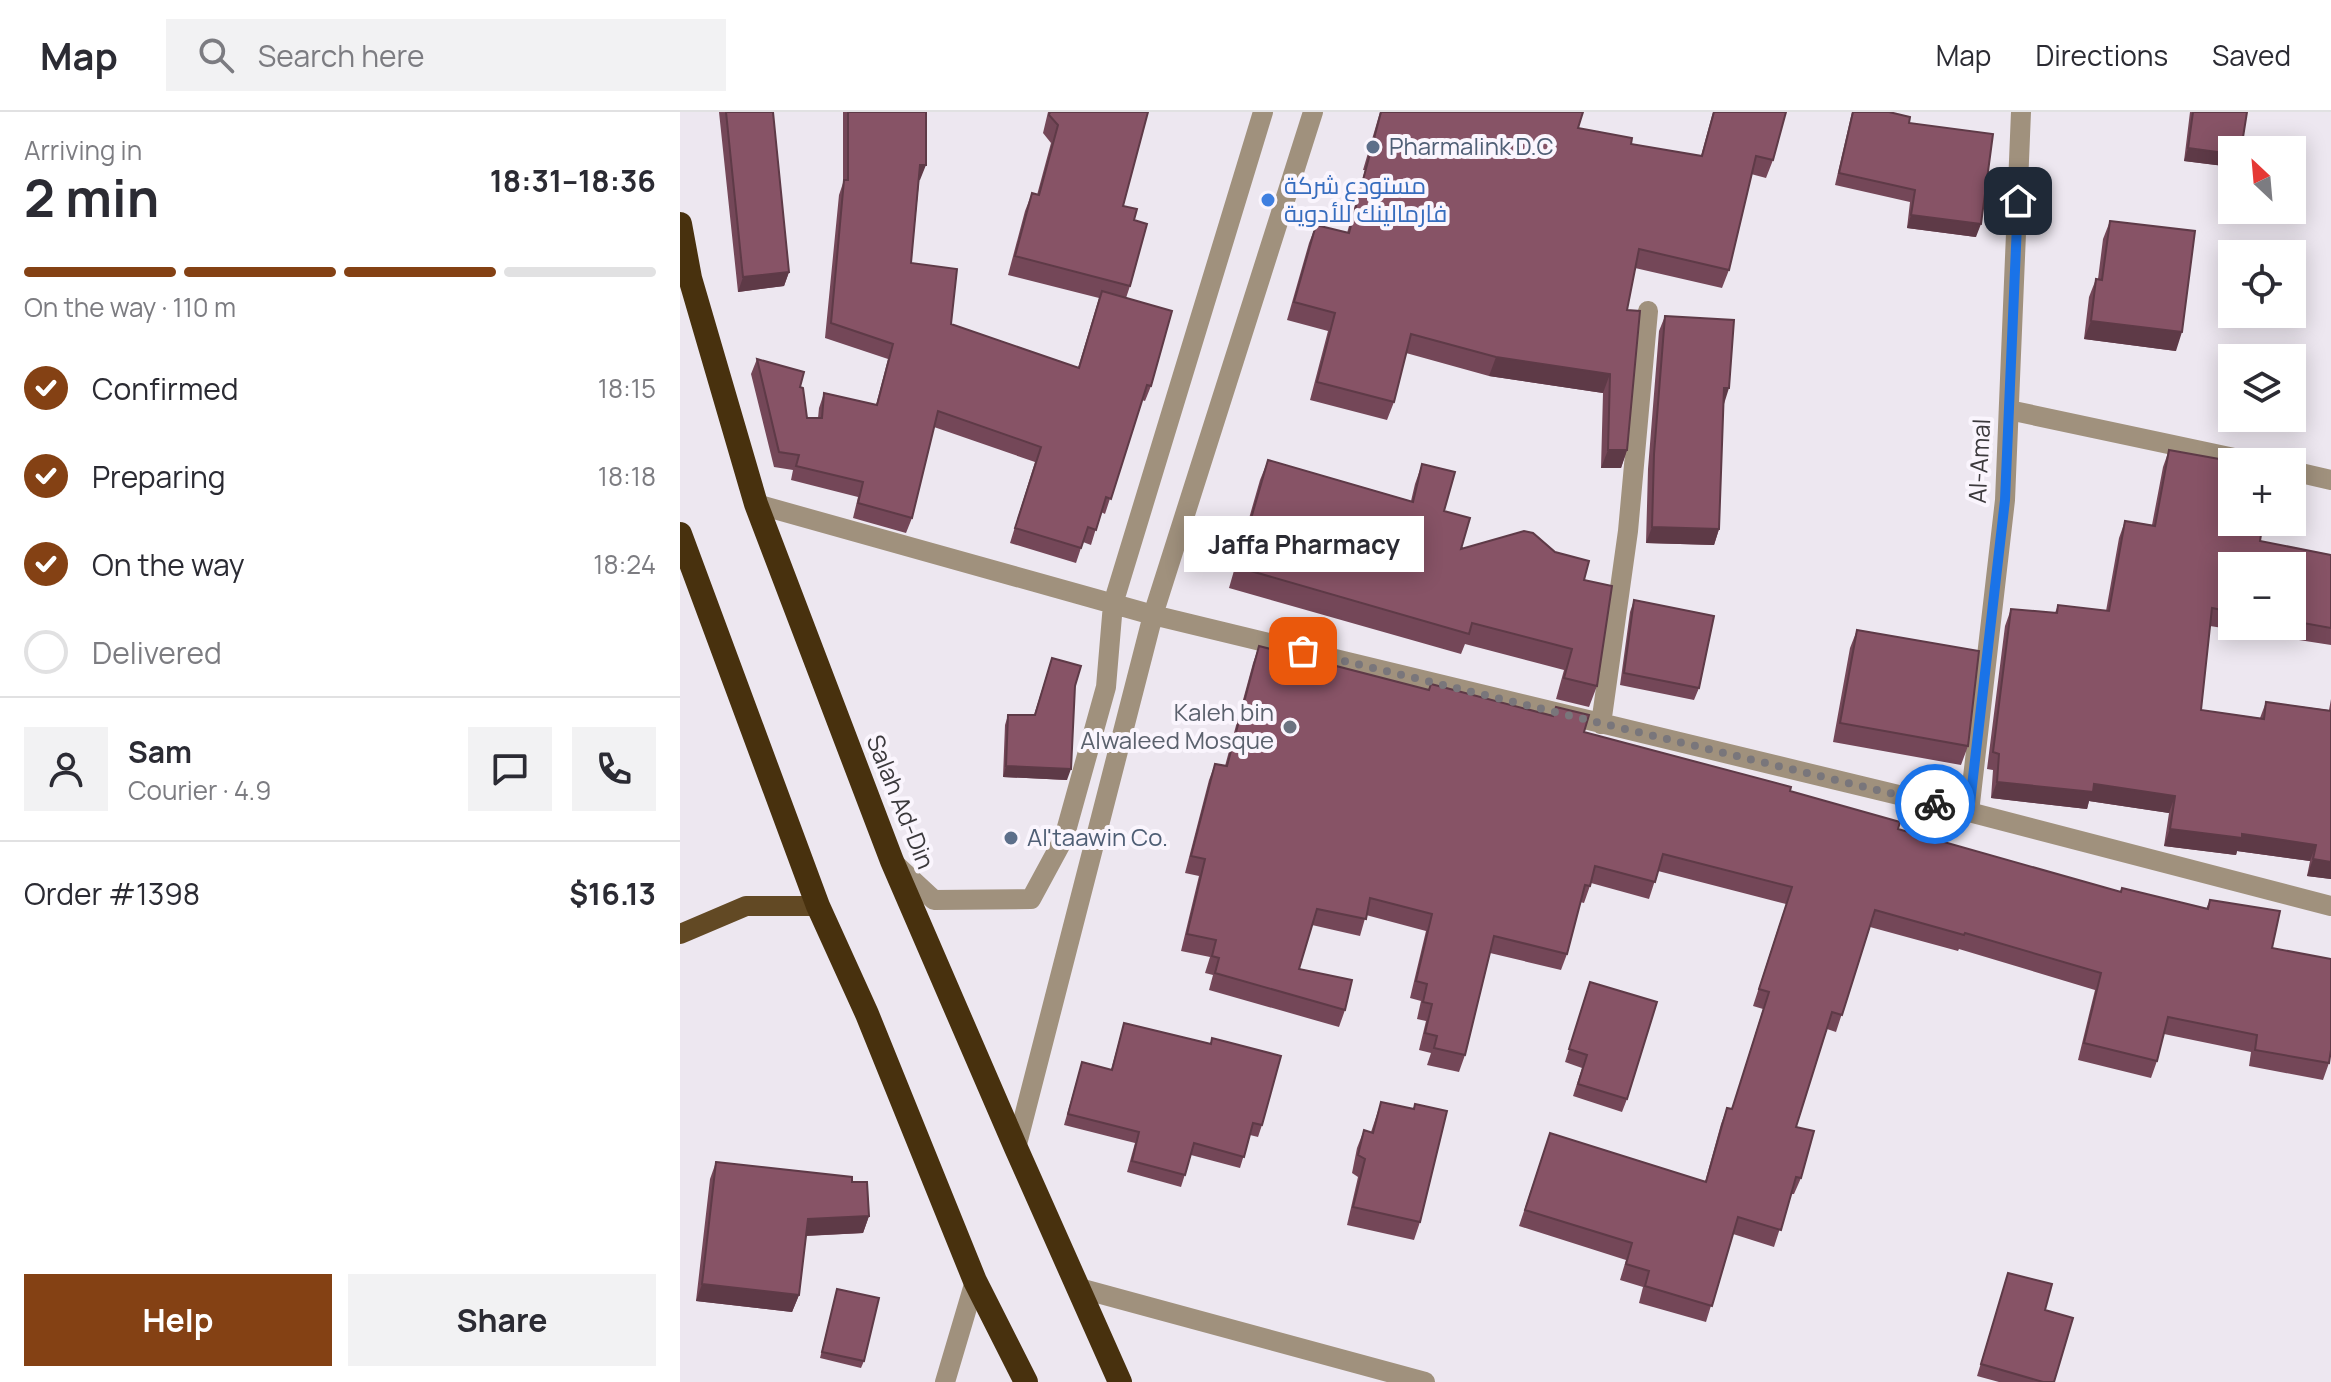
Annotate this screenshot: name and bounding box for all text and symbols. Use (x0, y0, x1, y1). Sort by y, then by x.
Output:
search box (166, 19, 726, 91)
text: Map (40, 29, 118, 81)
icon: search (194, 33, 238, 77)
text: Search here (258, 35, 425, 76)
text: Map (1936, 36, 1991, 74)
text: Directions (2035, 36, 2168, 74)
text: Saved (2212, 36, 2291, 74)
place label: Pharmalink D.C (1389, 129, 1554, 162)
text: Arriving in (24, 132, 142, 168)
north arrow (2218, 136, 2306, 224)
map controls (2218, 136, 2306, 640)
marker: Pharmalink D.C (1364, 138, 1382, 156)
text: 18:31–18:36 (490, 160, 656, 201)
text: 2 min (24, 162, 159, 233)
pin (1984, 167, 2052, 235)
place label: مستودع شركة فارمالينك للأدوية (1284, 168, 1447, 229)
icon: home (1996, 179, 2040, 223)
marker: مستودع شركة فارمالينك للأدوية (1259, 191, 1277, 209)
button: locate (2218, 240, 2306, 328)
text: On the way · 110 m (24, 289, 236, 325)
button: layers (2218, 344, 2306, 432)
icon: check (24, 366, 68, 410)
text: Confirmed (92, 368, 239, 409)
text: 18:15 (598, 370, 656, 406)
street label: Al-Amal (1960, 418, 1997, 504)
button: + (2218, 448, 2306, 536)
icon: check (24, 454, 68, 498)
text: Preparing (92, 456, 226, 497)
text: 18:18 (598, 458, 656, 494)
callout: Jaffa Pharmacy (1183, 515, 1423, 571)
text: Jaffa Pharmacy (1208, 526, 1400, 562)
icon: check (24, 542, 68, 586)
text: On the way (92, 544, 245, 585)
text: 18:24 (593, 546, 656, 582)
button: − (2218, 552, 2306, 640)
pin (1269, 617, 1337, 685)
icon: bag (1281, 629, 1325, 673)
text: Delivered (92, 632, 222, 673)
place label: Kaleh bin Alwaleed Mosque (1080, 695, 1274, 756)
marker: Kaleh bin Alwaleed Mosque (1281, 718, 1299, 736)
button: person (24, 727, 108, 811)
button: chat (468, 727, 552, 811)
button: phone (572, 727, 656, 811)
street label: Salah Ad-Din (860, 730, 943, 873)
text: Sam (128, 731, 192, 772)
courier (1895, 764, 1975, 844)
text: Courier · 4.9 (128, 772, 271, 808)
icon: bike (1913, 782, 1957, 826)
place label: Al'taawin Co. (1027, 820, 1168, 853)
marker: Al'taawin Co. (1002, 829, 1020, 847)
text: Order #1398 (24, 873, 200, 914)
text: $16.13 (569, 873, 656, 914)
button: Help (24, 1274, 332, 1366)
button: Share (348, 1274, 656, 1366)

